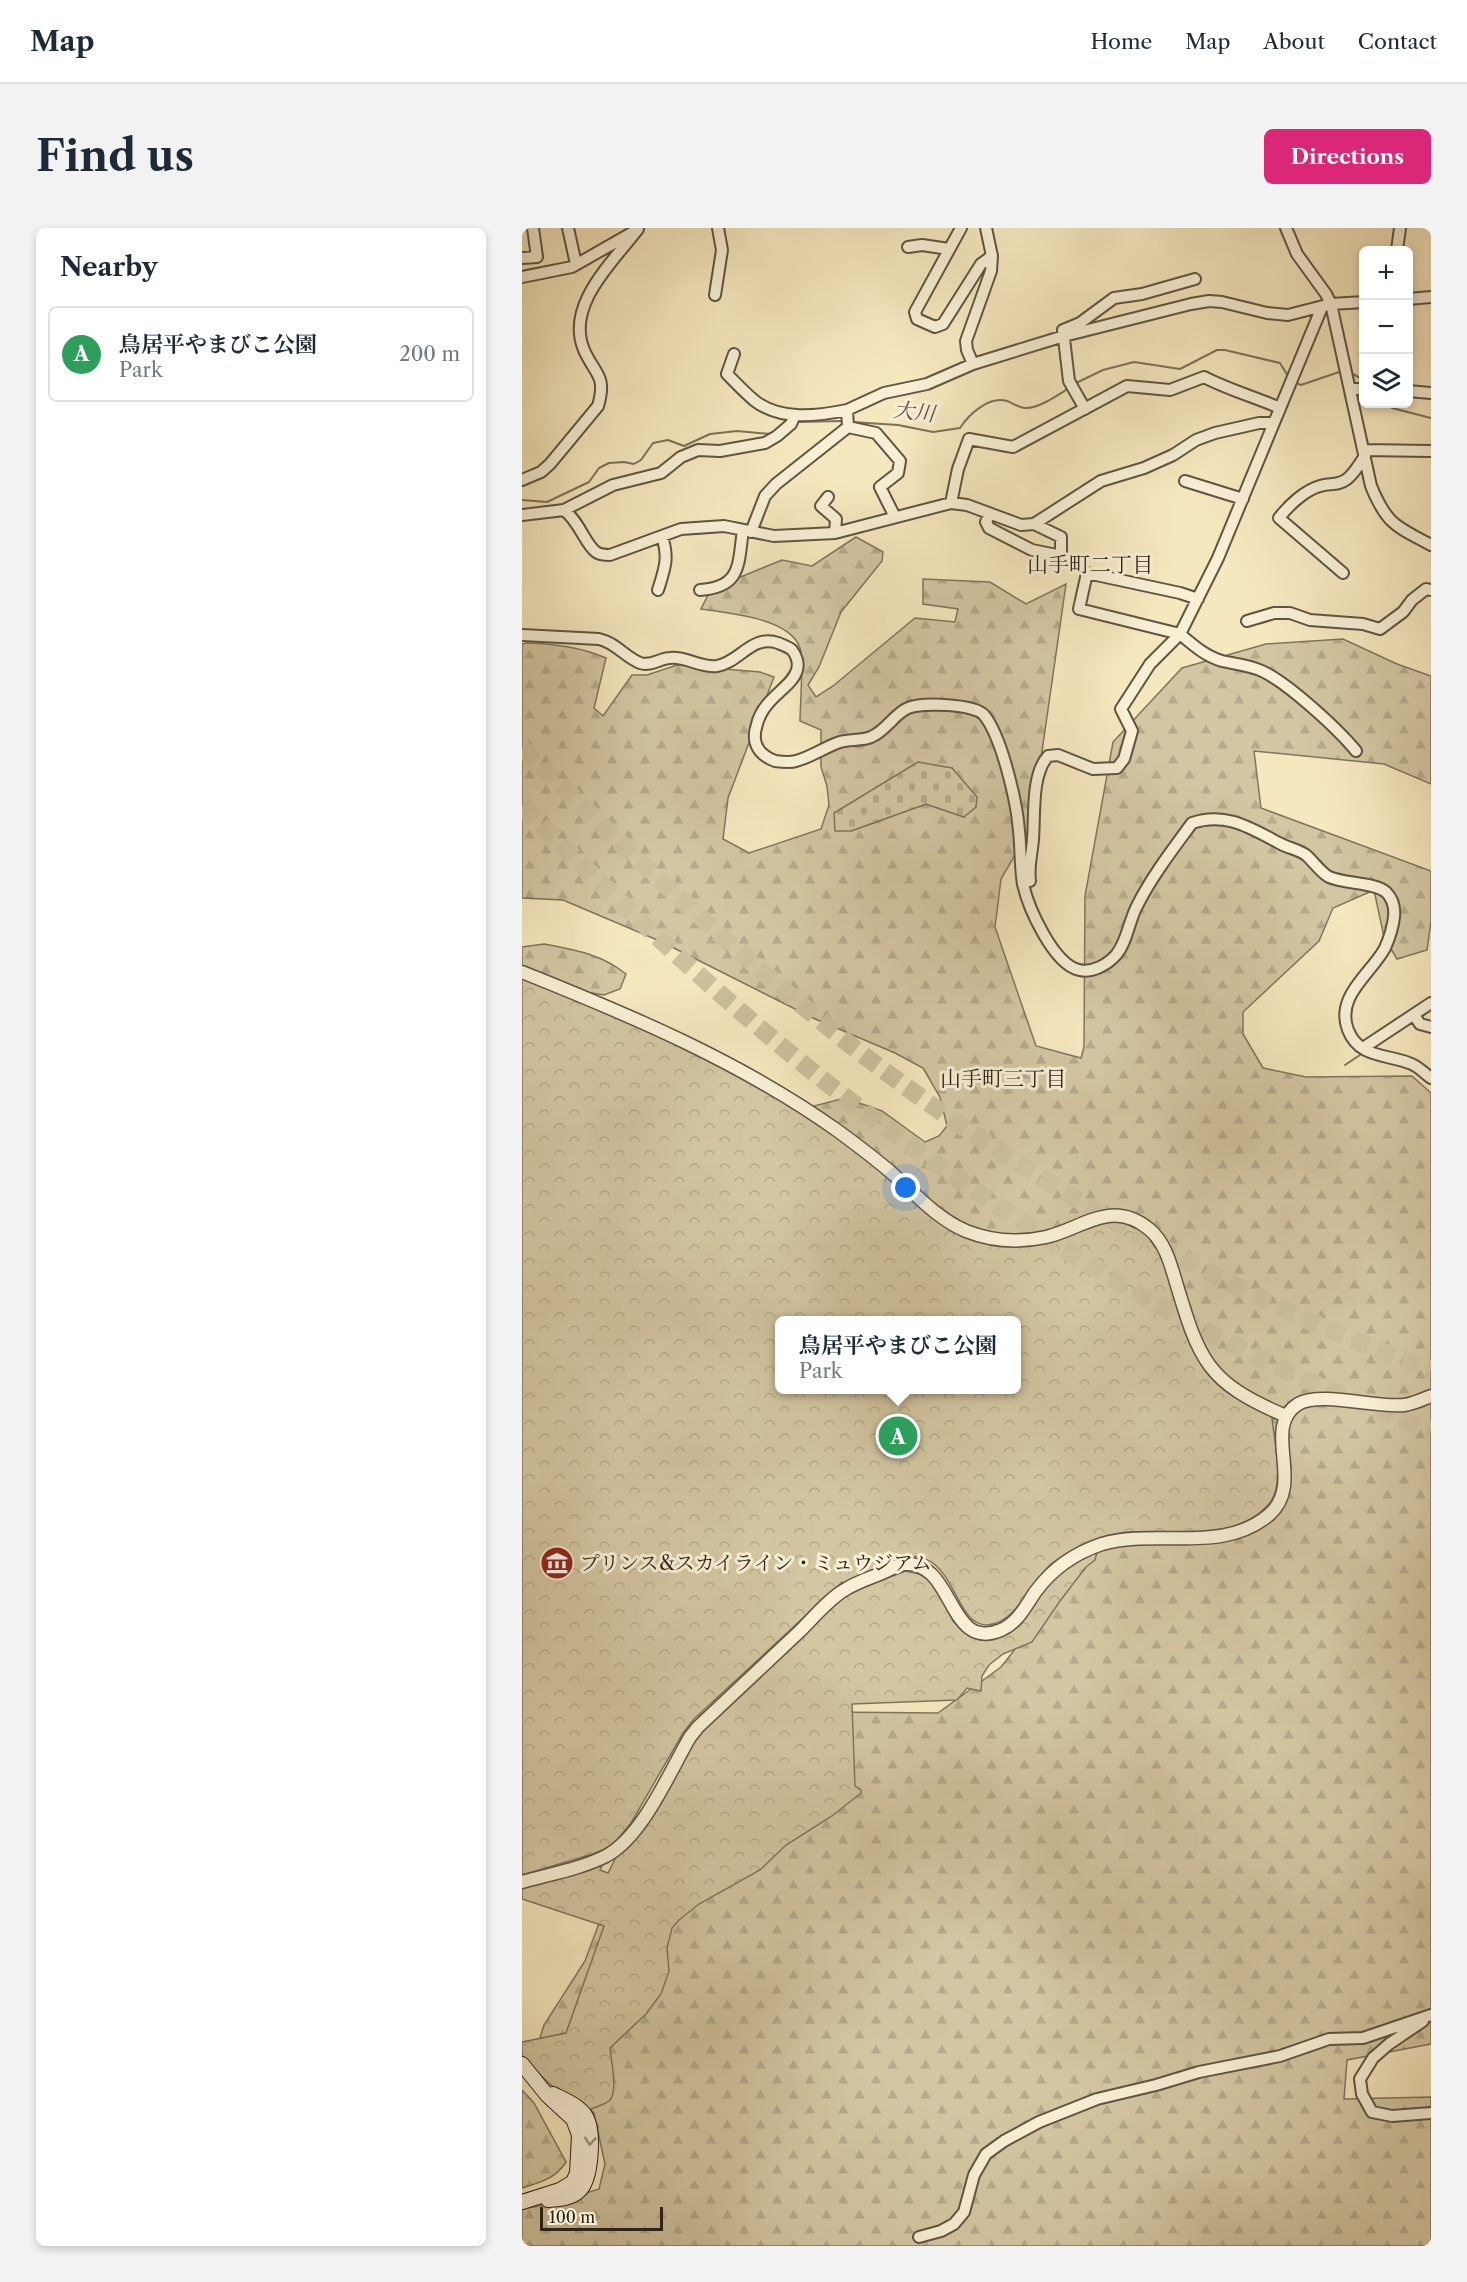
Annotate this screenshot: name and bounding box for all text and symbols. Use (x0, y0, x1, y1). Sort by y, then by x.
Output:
text: Map (30, 24, 94, 58)
text: Home (1091, 29, 1152, 54)
text: Map (1185, 29, 1230, 54)
text: About (1263, 29, 1325, 54)
text: Contact (1358, 29, 1437, 54)
button: Directions (1264, 129, 1431, 184)
text: Find us (36, 130, 194, 182)
map controls (1359, 246, 1413, 408)
button: + (1359, 246, 1413, 300)
text: Nearby (60, 251, 158, 283)
button: − (1359, 300, 1413, 354)
text: 鳥居平やまびこ公園 (119, 331, 317, 358)
text: A (74, 342, 89, 366)
text: 200 m (399, 342, 460, 366)
button: layers (1359, 354, 1413, 408)
text: Park (119, 358, 162, 382)
water label: 大川 (892, 397, 938, 426)
district label: 山手町二丁目 (1027, 552, 1153, 577)
district label: 山手町三丁目 (940, 1066, 1066, 1091)
your location (891, 1173, 920, 1202)
popup (775, 1316, 1021, 1394)
text: 鳥居平やまびこ公園 (799, 1332, 997, 1359)
text: Park (799, 1359, 842, 1383)
pin: A (878, 1414, 917, 1458)
museum icon: プリンス&スカイライン・ミュウジアム (539, 1545, 575, 1581)
place label: プリンス&スカイライン・ミュウジアム (580, 1551, 932, 1575)
one-way arrow (584, 2136, 597, 2145)
scale bar (540, 2204, 663, 2232)
text: 100 m (549, 2207, 595, 2227)

